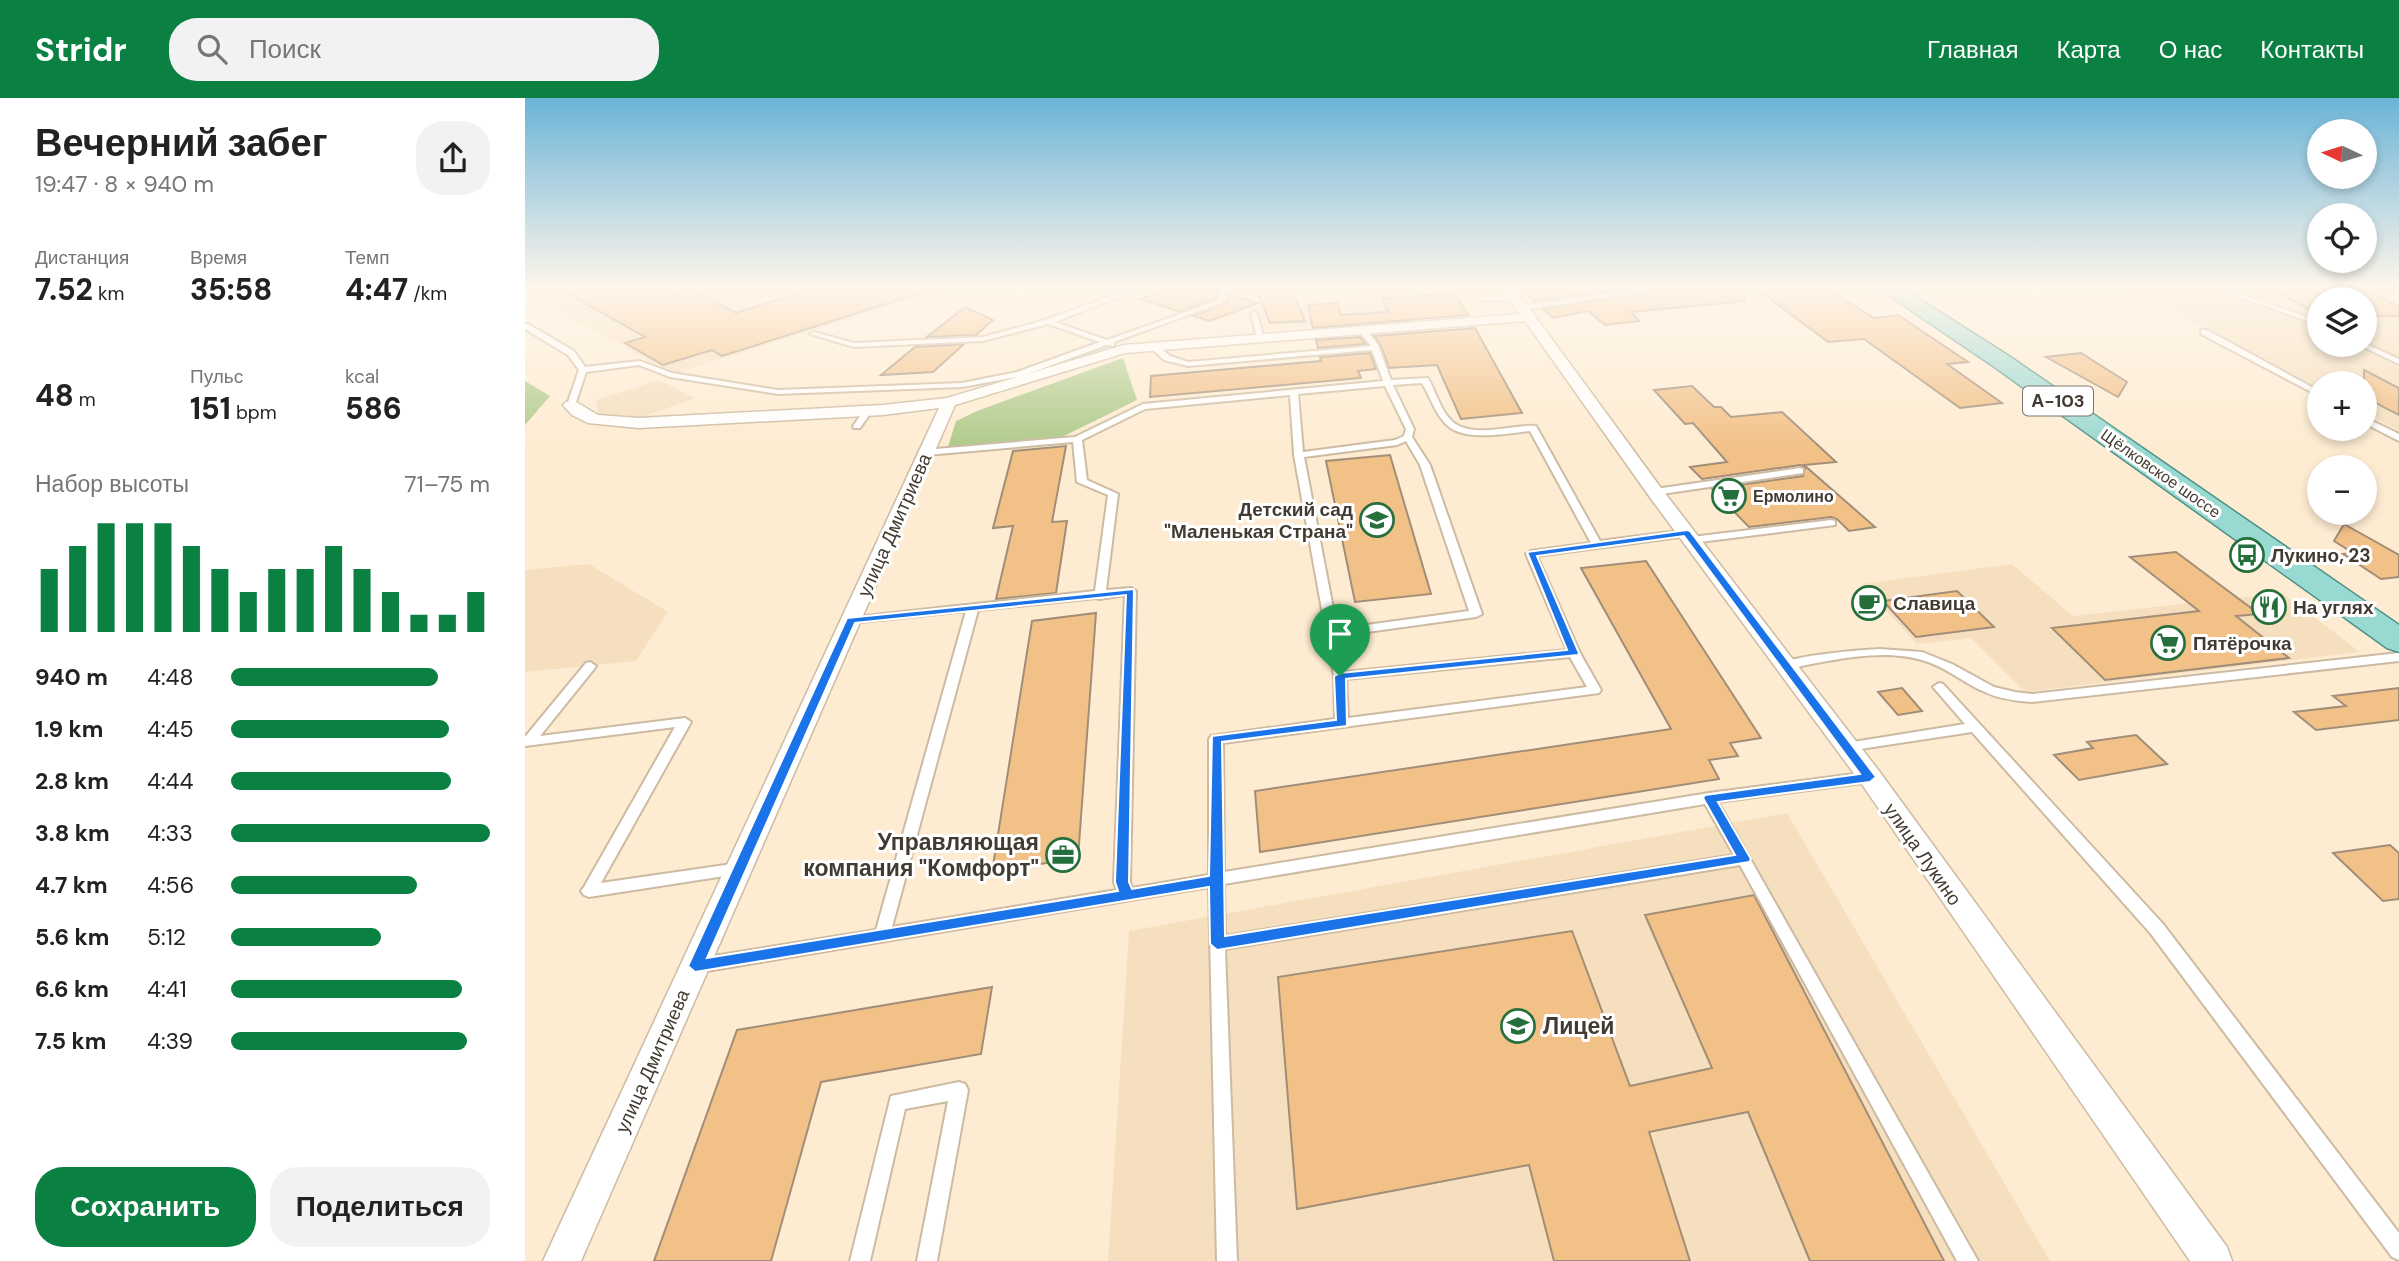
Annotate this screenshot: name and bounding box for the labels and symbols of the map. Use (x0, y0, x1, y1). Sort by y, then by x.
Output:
north arrow (2307, 119, 2377, 189)
road number: А-103 (2023, 386, 2093, 416)
street label: Щёлковское шоссе (2097, 424, 2225, 523)
street label: улица Дмитриева (852, 449, 938, 601)
supermarket icon: Ермолино (1710, 477, 1748, 515)
place label: Ермолино (1753, 486, 1834, 507)
place label: Детский сад "Маленькая Страна" (1164, 497, 1353, 544)
school or university icon: Детский сад "Маленькая Страна" (1358, 501, 1396, 539)
bus stop icon: Лукино, 23 (2228, 536, 2266, 574)
place label: Лукино, 23 (2271, 543, 2371, 568)
cafe icon: Славица (1850, 584, 1888, 622)
restaurant icon: На углях (2250, 588, 2288, 626)
place label: Славица (1893, 591, 1976, 616)
place label: На углях (2293, 595, 2374, 620)
pin (1310, 604, 1370, 676)
supermarket icon: Пятёрочка (2149, 624, 2187, 662)
place label: Пятёрочка (2193, 631, 2292, 656)
street label: улица Лукино (1878, 798, 1967, 910)
place label: Управляющая компания "Комфорт" (803, 827, 1039, 883)
office icon: Управляющая компания "Комфорт" (1044, 836, 1082, 874)
street label: улица Дмитриева (610, 985, 696, 1137)
school or university icon: Лицей (1499, 1007, 1537, 1045)
place label: Лицей (1543, 1011, 1614, 1041)

